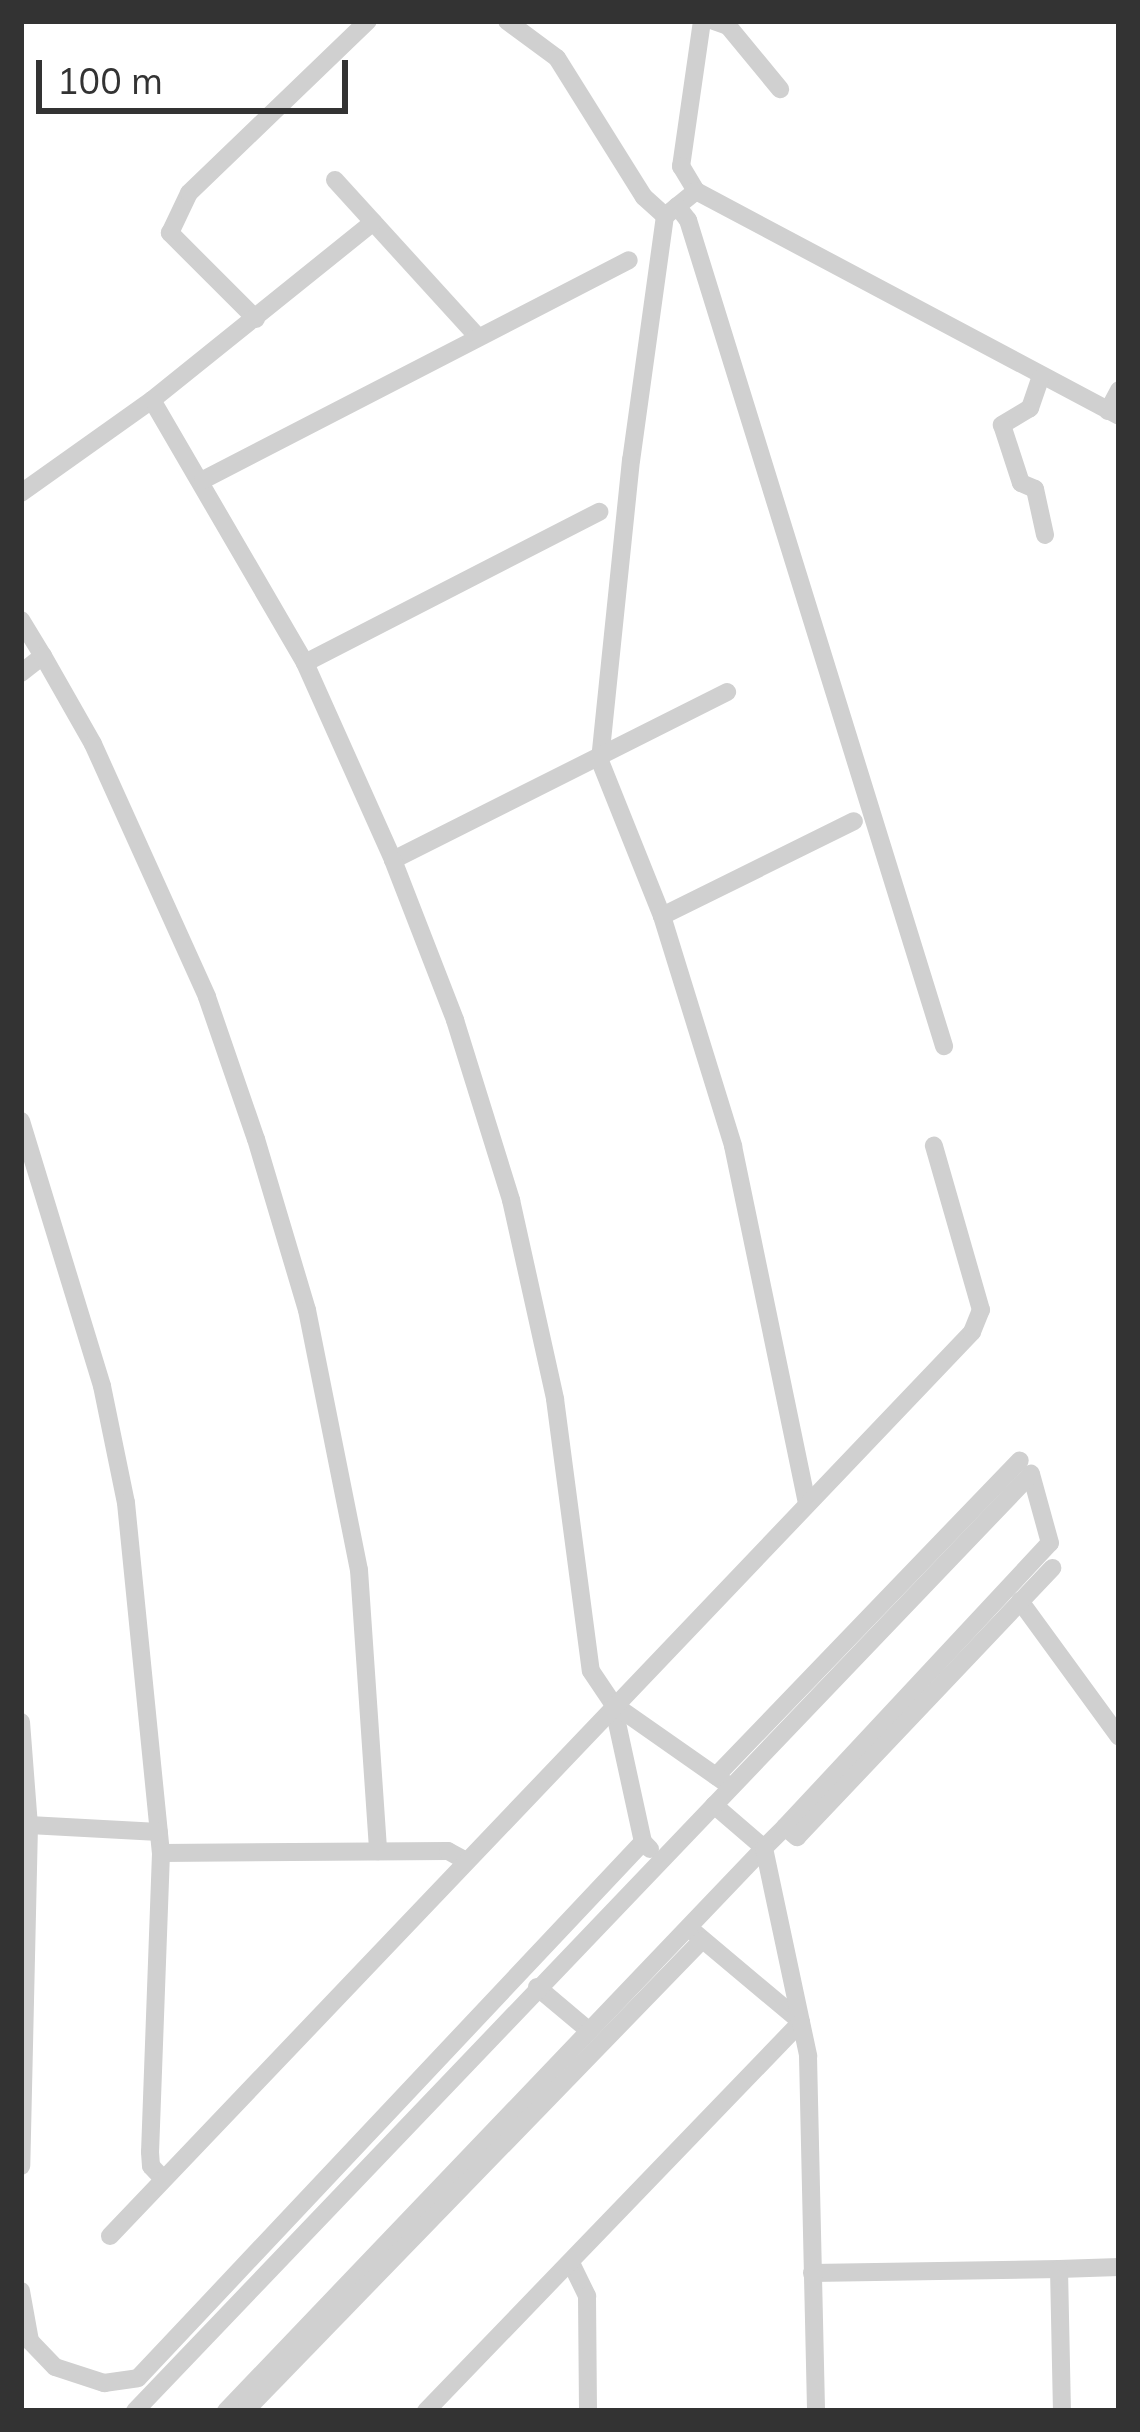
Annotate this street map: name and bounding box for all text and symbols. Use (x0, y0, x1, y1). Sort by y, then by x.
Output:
scale bar (42, 36, 354, 110)
text: 100 m (57, 58, 163, 103)

